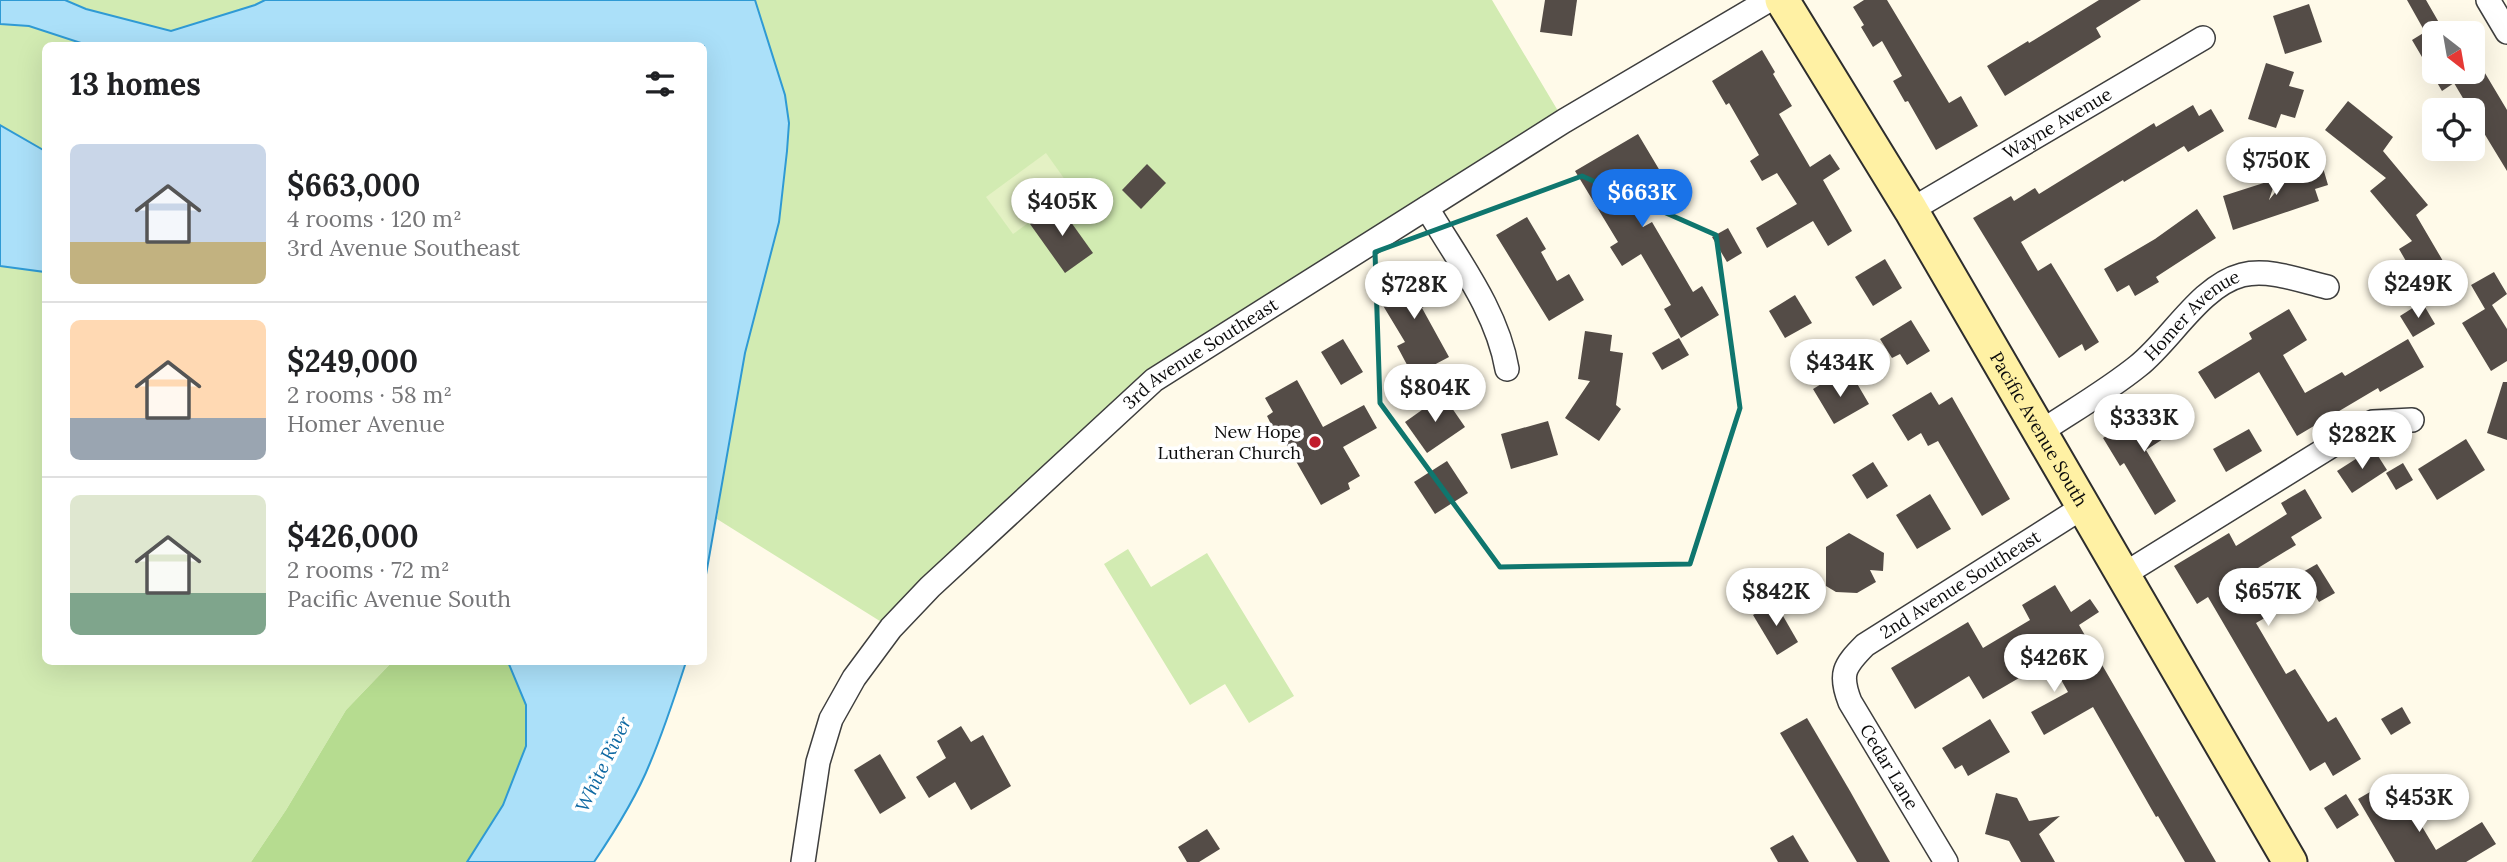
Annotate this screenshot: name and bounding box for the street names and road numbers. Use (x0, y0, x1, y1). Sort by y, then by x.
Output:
street label: Wayne Avenue (1999, 82, 2116, 164)
street label: Homer Avenue (2139, 265, 2243, 366)
street label: 3rd Avenue Southeast (1118, 293, 1282, 414)
street label: Pacific Avenue South (1985, 347, 2093, 511)
street label: 2nd Avenue Southeast (1875, 525, 2045, 644)
street label: Cedar Lane (1855, 720, 1924, 814)

